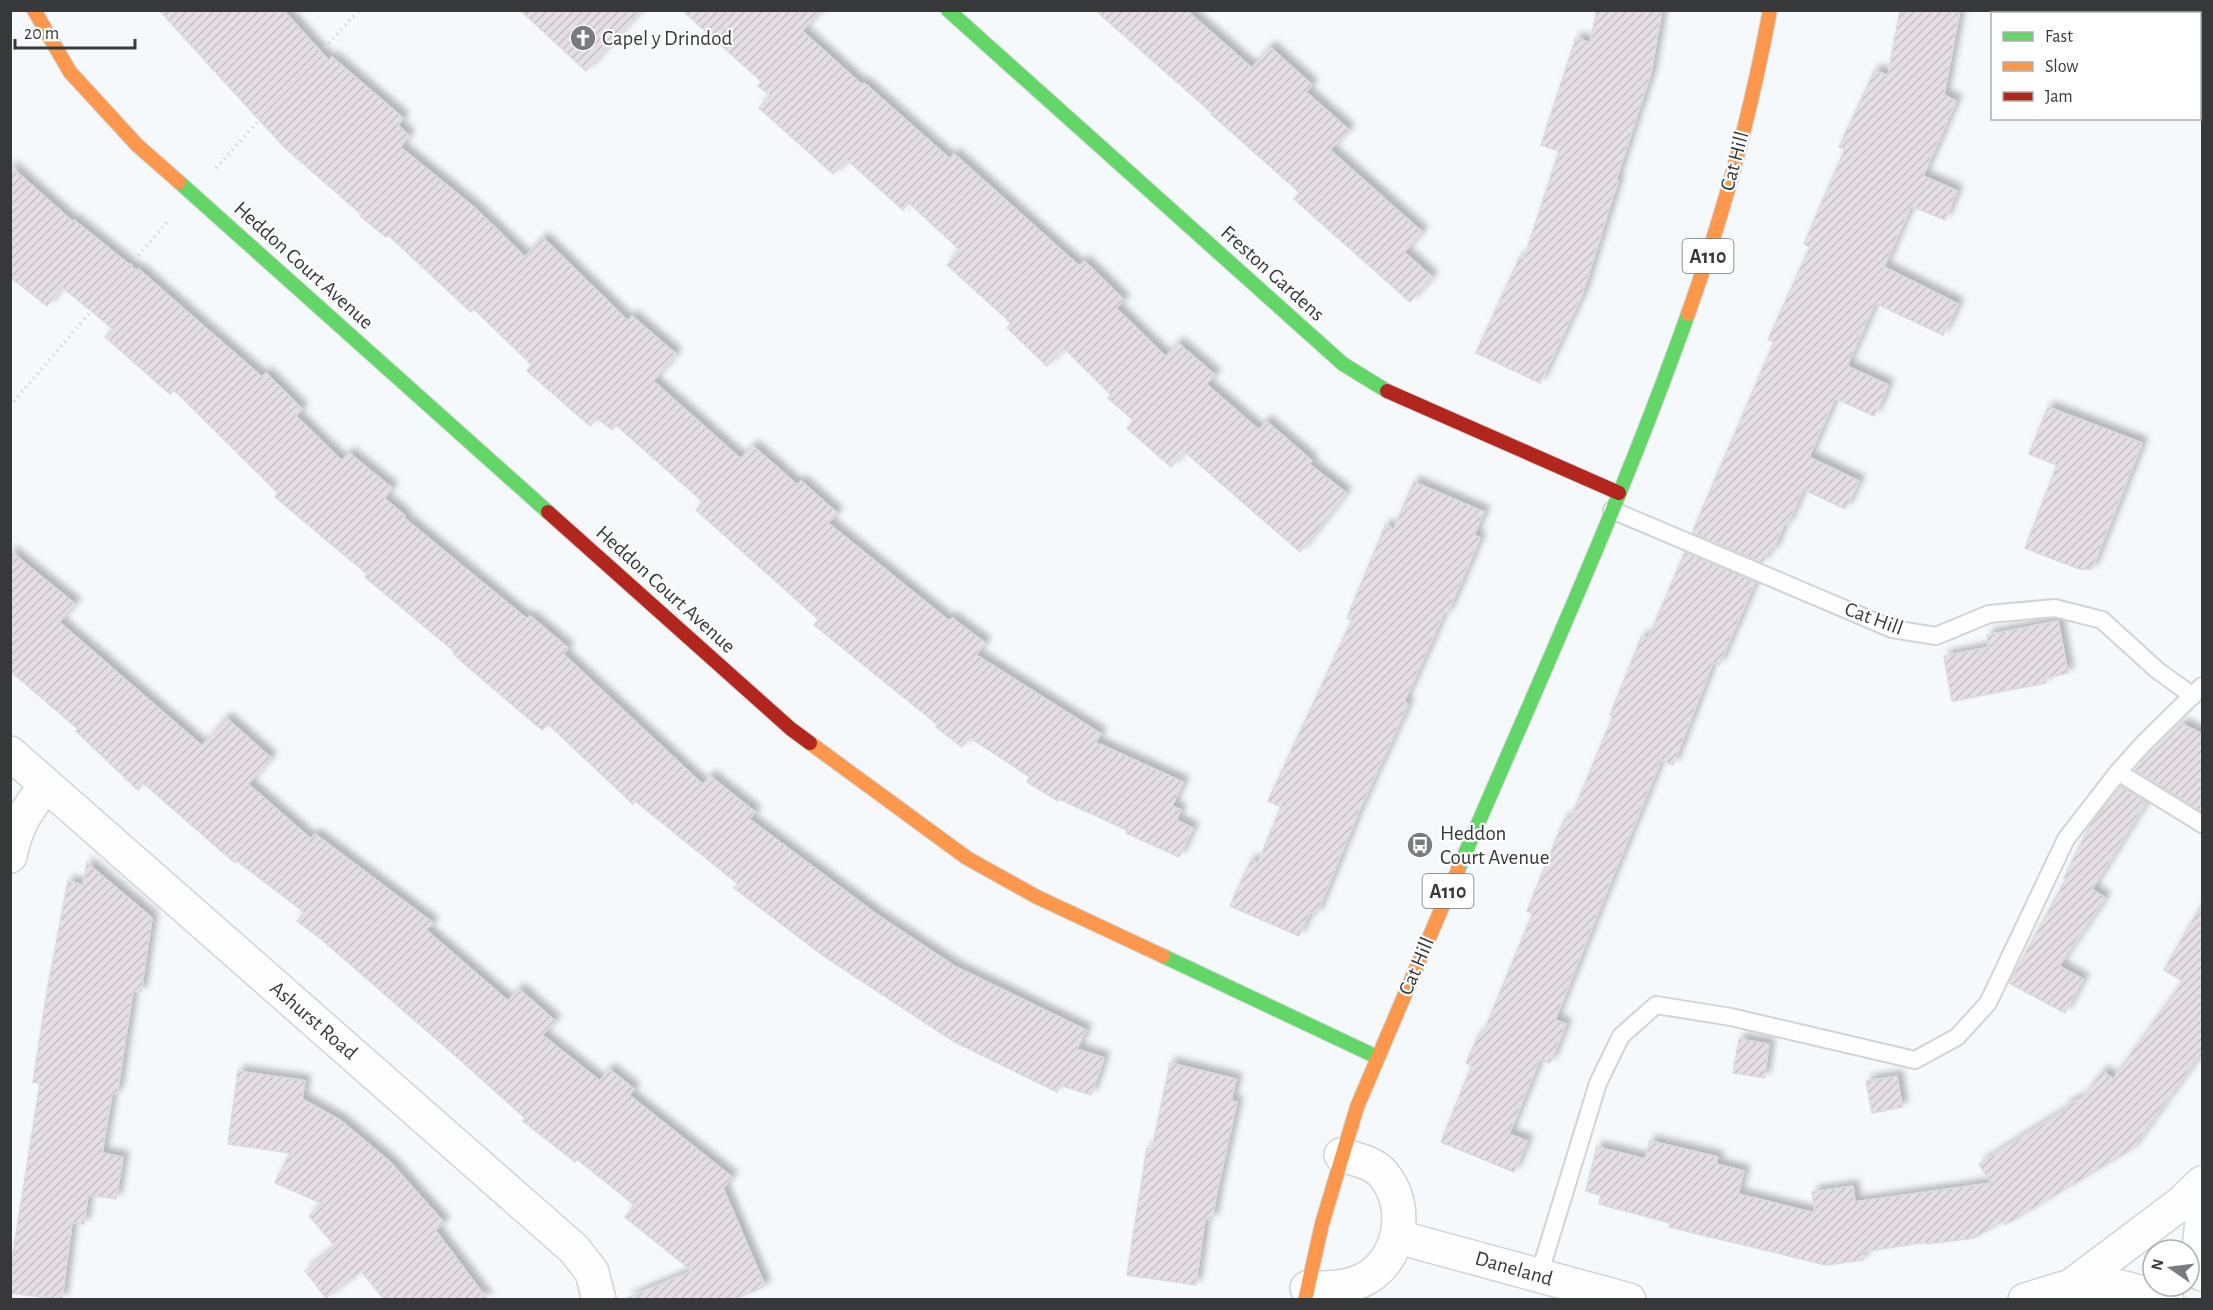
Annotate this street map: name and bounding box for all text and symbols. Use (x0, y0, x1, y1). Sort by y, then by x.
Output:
scale bar (15, 12, 135, 50)
legend (1991, 12, 2201, 120)
church icon: Capel y Drindod (568, 23, 598, 53)
text: 20 m (24, 25, 59, 43)
place label: Capel y Drindod (602, 28, 733, 49)
text: Fast (2045, 28, 2073, 46)
text: Slow (2045, 58, 2078, 76)
text: Jam (2045, 88, 2073, 106)
street label: Cat Hill (1716, 129, 1752, 193)
street label: Heddon Court Avenue (230, 198, 377, 333)
street label: Freston Gardens (1217, 222, 1328, 325)
road number: A110 (1682, 239, 1734, 273)
street label: Heddon Court Avenue (592, 522, 739, 657)
street label: Cat Hill (1842, 598, 1906, 639)
place label: Heddon Court Avenue (1440, 823, 1549, 868)
bus stop icon: Heddon Court Avenue (1405, 830, 1435, 860)
road number: A110 (1422, 874, 1474, 908)
street label: Cat Hill (1395, 934, 1438, 998)
street label: Ashurst Road (266, 977, 361, 1064)
north arrow (2141, 1238, 2201, 1298)
street label: Daneland (1473, 1247, 1555, 1290)
text: N (2148, 1257, 2167, 1272)

